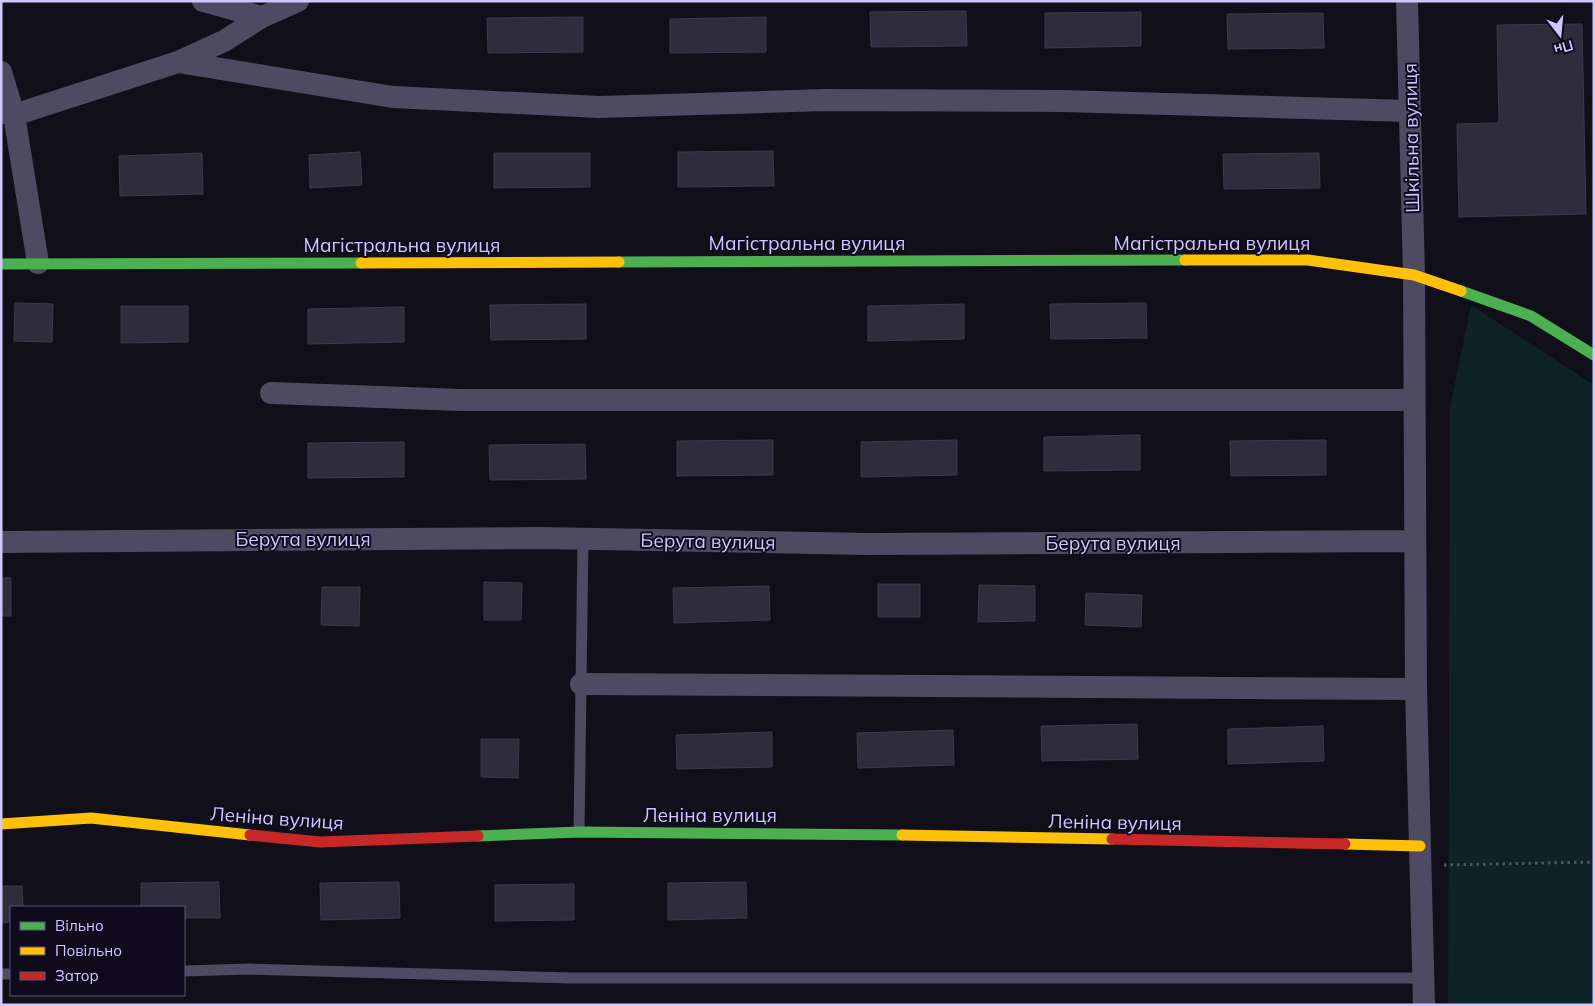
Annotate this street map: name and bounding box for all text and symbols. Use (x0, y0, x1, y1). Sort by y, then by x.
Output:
north arrow (1535, 10, 1585, 60)
text: Пн (1552, 36, 1575, 59)
street label: Шкільна вулиця (1398, 63, 1424, 213)
street label: Магістральна вулиця (709, 231, 905, 255)
street label: Магістральна вулиця (1114, 231, 1310, 255)
street label: Магістральна вулиця (304, 233, 500, 257)
street label: Берута вулиця (235, 527, 371, 551)
street label: Берута вулиця (640, 528, 776, 554)
street label: Берута вулиця (1045, 531, 1181, 555)
street label: Леніна вулиця (209, 801, 345, 835)
street label: Леніна вулиця (643, 803, 777, 827)
street label: Леніна вулиця (1048, 809, 1182, 835)
legend (10, 906, 185, 996)
text: Вільно (55, 916, 104, 935)
text: Повільно (55, 941, 122, 960)
text: Затор (55, 966, 99, 985)

